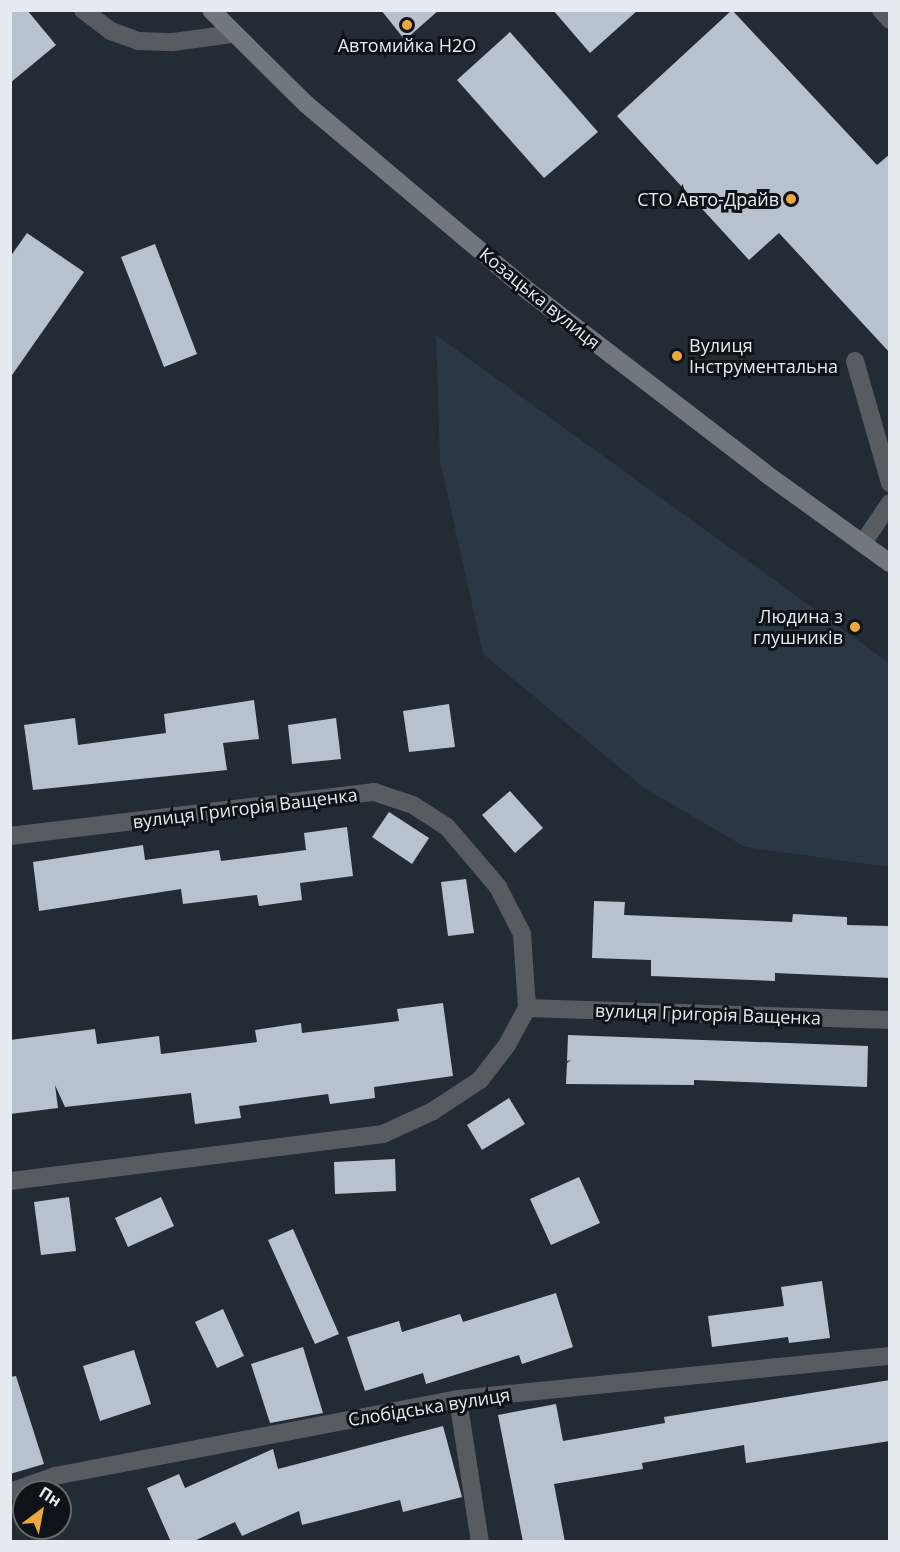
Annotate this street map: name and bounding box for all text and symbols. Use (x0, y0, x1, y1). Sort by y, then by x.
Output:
marker: Автомийка H2O (400, 18, 414, 32)
place label: Автомийка H2O (338, 34, 476, 56)
place label: СТО Авто-Драйв (637, 188, 779, 210)
marker: СТО Авто-Драйв (784, 192, 798, 206)
street label: Козацька вулиця (475, 243, 605, 353)
place label: Вулиця Інструментальна (689, 335, 838, 378)
marker: Вулиця Інструментальна (670, 349, 684, 363)
place label: Людина з глушників (753, 606, 843, 648)
marker: Людина з глушників (848, 620, 862, 634)
street label: вулиця Григорія Ващенка (131, 783, 359, 833)
street label: вулиця Григорія Ващенка (595, 999, 821, 1029)
street label: Слобідська вулиця (347, 1384, 511, 1430)
north arrow (12, 1480, 72, 1540)
text: Пн (35, 1481, 66, 1512)

